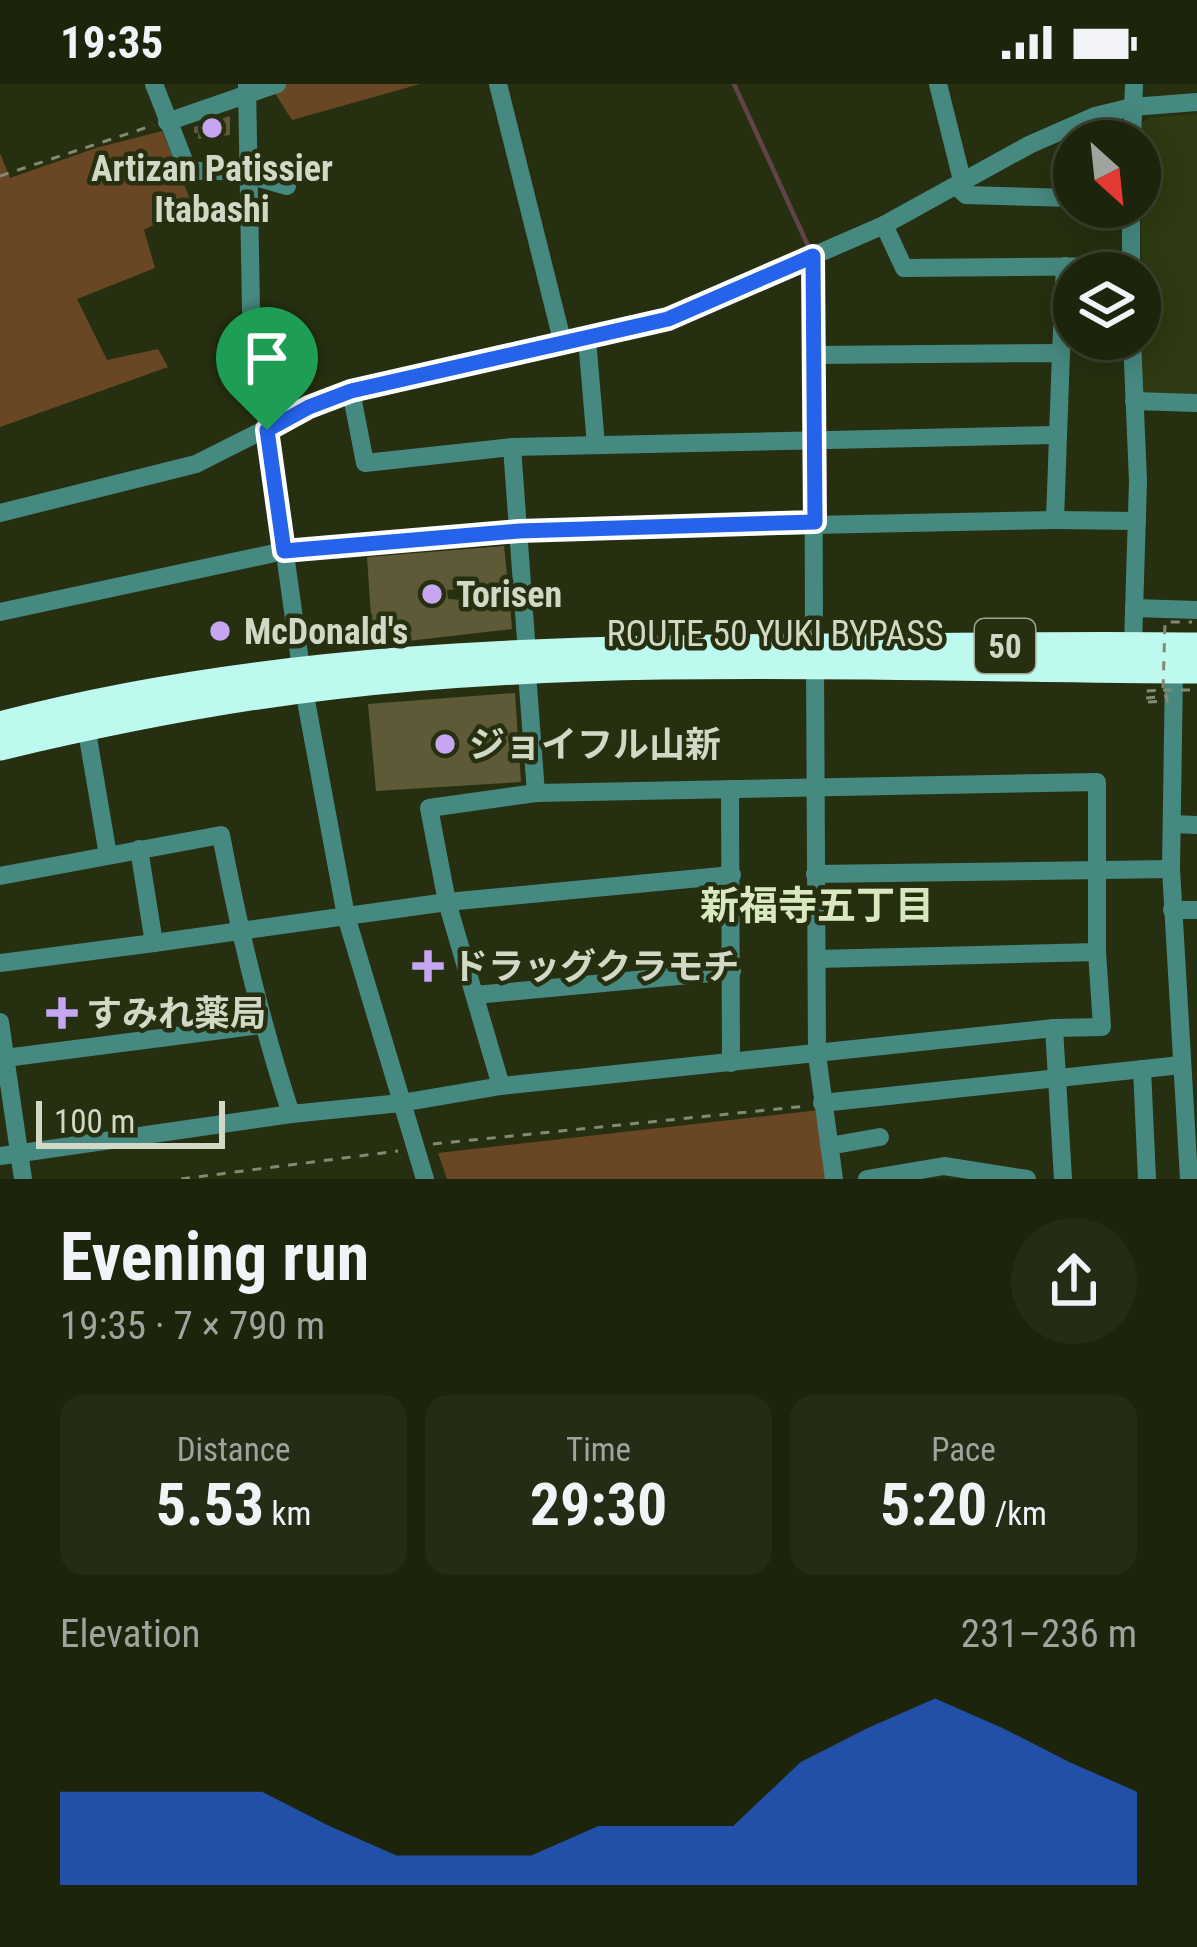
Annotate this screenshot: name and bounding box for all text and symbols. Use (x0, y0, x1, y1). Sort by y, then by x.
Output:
text: 19:35 (60, 16, 163, 69)
marker: Artizan Patissier Itabashi (199, 115, 225, 141)
north arrow (1053, 120, 1161, 228)
map controls (1053, 120, 1161, 360)
place label: Artizan Patissier Itabashi (91, 148, 333, 231)
button: layers (1053, 252, 1161, 360)
pin (216, 307, 318, 430)
icon: arrive (234, 325, 300, 391)
place label: Torisen (456, 574, 562, 616)
marker: Torisen (419, 581, 445, 607)
place label: McDonald's (244, 611, 408, 653)
street label: ROUTE 50 YUKI BYPASS (606, 613, 944, 655)
marker: McDonald's (207, 618, 233, 644)
road number: 50 (975, 619, 1035, 673)
place label: ジョイフル山新 (469, 724, 721, 766)
marker: ジョイフル山新 (432, 731, 458, 757)
district label: 新福寺五丁目 (700, 883, 934, 929)
place label: ドラッグクラモチ (452, 946, 739, 988)
marker: ドラッグクラモチ (415, 953, 441, 979)
place label: すみれ薬局 (86, 993, 266, 1035)
marker: すみれ薬局 (49, 1000, 75, 1026)
scale bar (36, 1095, 225, 1148)
text: 100 m (54, 1102, 135, 1141)
button: share (1011, 1218, 1137, 1344)
text: Evening run (60, 1219, 369, 1296)
text: 19:35 · 7 × 790 m (60, 1303, 325, 1349)
text: Distance (177, 1430, 290, 1469)
text: Time (566, 1430, 631, 1469)
text: Pace (931, 1430, 996, 1469)
text: 5.53 (156, 1469, 264, 1540)
text: 29:30 (530, 1469, 667, 1540)
text: 5:20 (880, 1469, 987, 1540)
text: km (264, 1494, 311, 1533)
text: /km (987, 1494, 1047, 1533)
text: Elevation (60, 1611, 200, 1657)
text: 231–236 m (961, 1611, 1137, 1657)

